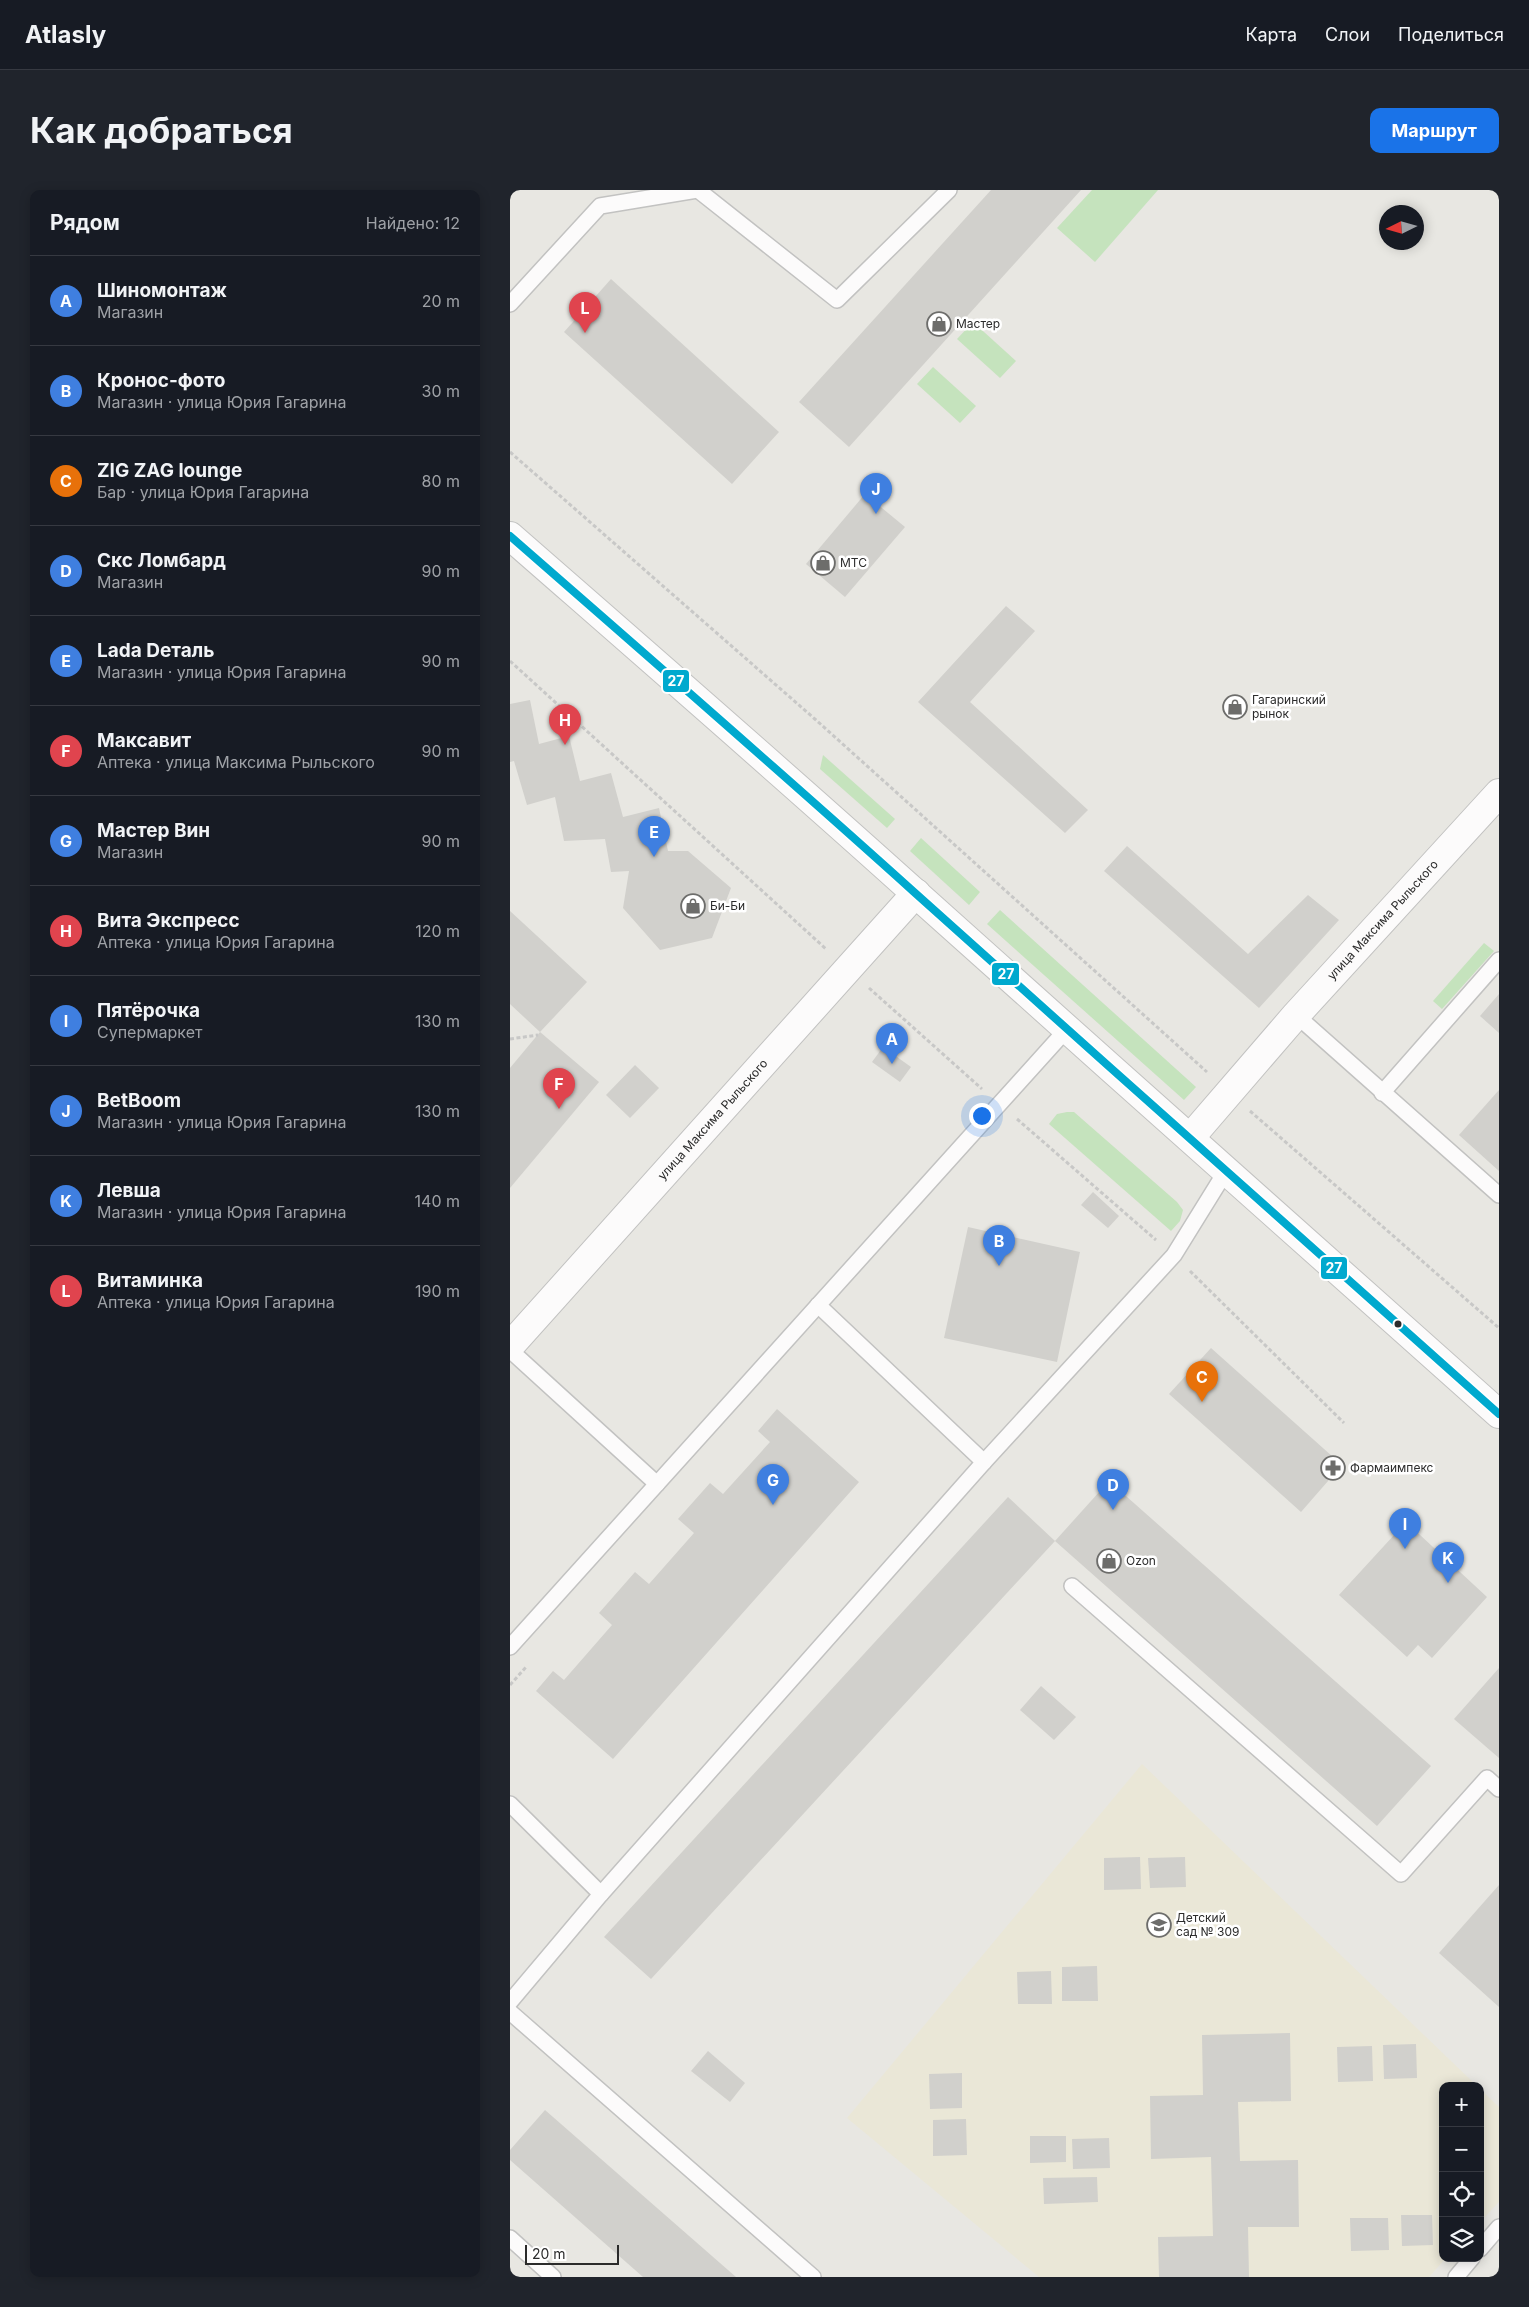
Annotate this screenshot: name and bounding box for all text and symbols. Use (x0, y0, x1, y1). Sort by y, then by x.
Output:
text: Atlasly (25, 20, 106, 49)
text: Карта (1245, 24, 1297, 45)
text: Слои (1325, 24, 1370, 45)
text: Поделиться (1398, 24, 1504, 45)
button: Маршрут (1370, 108, 1499, 153)
text: Как добраться (30, 109, 293, 151)
north arrow (1379, 205, 1424, 250)
text: Рядом (50, 210, 120, 235)
text: Найдено: 12 (366, 213, 460, 233)
text: Шиномонтаж (97, 279, 227, 302)
text: A (60, 291, 72, 311)
text: 20 m (422, 291, 460, 311)
pin: L (569, 292, 601, 333)
text: Магазин (97, 302, 163, 322)
shop icon: Мастер (926, 311, 952, 337)
place label: Мастер (956, 316, 1000, 331)
text: Кронос-фото (97, 369, 225, 392)
text: B (61, 381, 71, 401)
text: 30 m (422, 381, 460, 401)
text: Магазин · улица Юрия Гагарина (97, 392, 346, 412)
text: ZIG ZAG lounge (97, 459, 242, 482)
text: C (60, 471, 72, 491)
text: 80 m (421, 471, 460, 491)
pin: J (860, 473, 892, 514)
text: Бар · улица Юрия Гагарина (97, 482, 309, 502)
text: Скс Ломбард (97, 549, 226, 572)
shop icon: МТС (810, 550, 836, 576)
place label: МТС (840, 555, 867, 570)
text: D (60, 561, 72, 581)
text: 90 m (421, 561, 460, 581)
text: Магазин (97, 572, 163, 592)
text: Lada Dеталь (97, 639, 214, 662)
text: E (61, 651, 71, 671)
text: 90 m (421, 651, 460, 671)
text: Магазин · улица Юрия Гагарина (97, 662, 346, 682)
line badge: 27 (662, 669, 690, 693)
text: 27 (668, 672, 684, 689)
place label: Гагаринский рынок (1252, 692, 1326, 721)
shop icon: Гагаринский рынок (1222, 694, 1248, 720)
pin: H (549, 704, 581, 745)
text: Максавит (97, 729, 191, 752)
text: F (61, 741, 71, 761)
text: 90 m (421, 741, 460, 761)
text: Аптека · улица Максима Рыльского (97, 752, 375, 772)
pin: E (638, 816, 670, 857)
text: Мастер Вин (97, 819, 210, 842)
text: G (60, 831, 72, 851)
text: 90 m (421, 831, 460, 851)
text: Магазин (97, 842, 163, 862)
street label: улица Максима Рыльского (1324, 857, 1441, 983)
shop icon: Би-Би (680, 893, 706, 919)
place label: Би-Би (710, 898, 745, 913)
text: Вита Экспресс (97, 909, 240, 932)
text: H (60, 921, 72, 941)
text: 120 m (415, 921, 460, 941)
text: Аптека · улица Юрия Гагарина (97, 932, 335, 952)
line badge: 27 (991, 962, 1020, 986)
text: 27 (998, 965, 1014, 982)
text: Пятёрочка (97, 999, 200, 1022)
text: I (64, 1011, 68, 1031)
text: 130 m (415, 1011, 460, 1031)
text: Супермаркет (97, 1022, 202, 1042)
pin: A (876, 1023, 908, 1064)
street label: улица Максима Рыльского (654, 1056, 771, 1183)
pin: F (543, 1068, 575, 1109)
text: BetBoom (97, 1089, 181, 1112)
text: J (61, 1101, 71, 1121)
text: 130 m (415, 1101, 460, 1121)
your location (969, 1103, 995, 1129)
text: Магазин · улица Юрия Гагарина (97, 1112, 346, 1132)
text: Левша (97, 1179, 161, 1202)
text: K (60, 1191, 72, 1211)
text: 140 m (415, 1191, 460, 1211)
text: Магазин · улица Юрия Гагарина (97, 1202, 346, 1222)
pin: B (983, 1225, 1015, 1266)
line badge: 27 (1320, 1256, 1348, 1280)
text: 27 (1326, 1259, 1342, 1276)
text: Витаминка (97, 1269, 203, 1292)
text: L (61, 1281, 71, 1301)
text: 190 m (415, 1281, 460, 1301)
text: Аптека · улица Юрия Гагарина (97, 1292, 335, 1312)
unlabelled marker (1393, 1319, 1403, 1329)
pin: C (1186, 1361, 1218, 1402)
pharmacy icon: Фармаимпекс (1320, 1455, 1346, 1481)
place label: Фармаимпекс (1350, 1460, 1434, 1475)
pin: G (757, 1464, 789, 1505)
pin: D (1097, 1469, 1129, 1510)
pin: I (1389, 1508, 1421, 1549)
pin: K (1432, 1542, 1464, 1583)
shop icon: Ozon (1096, 1548, 1122, 1574)
place label: Ozon (1126, 1553, 1156, 1568)
place label: Детский сад № 309 (1176, 1910, 1240, 1939)
school or university icon: Детский сад № 309 (1146, 1912, 1172, 1938)
map controls (1439, 2082, 1484, 2262)
button: + (1439, 2082, 1484, 2127)
button: − (1439, 2127, 1484, 2172)
button: locate (1439, 2172, 1484, 2217)
button: layers (1439, 2217, 1484, 2262)
scale bar (525, 2242, 619, 2265)
text: 20 m (532, 2245, 566, 2262)

